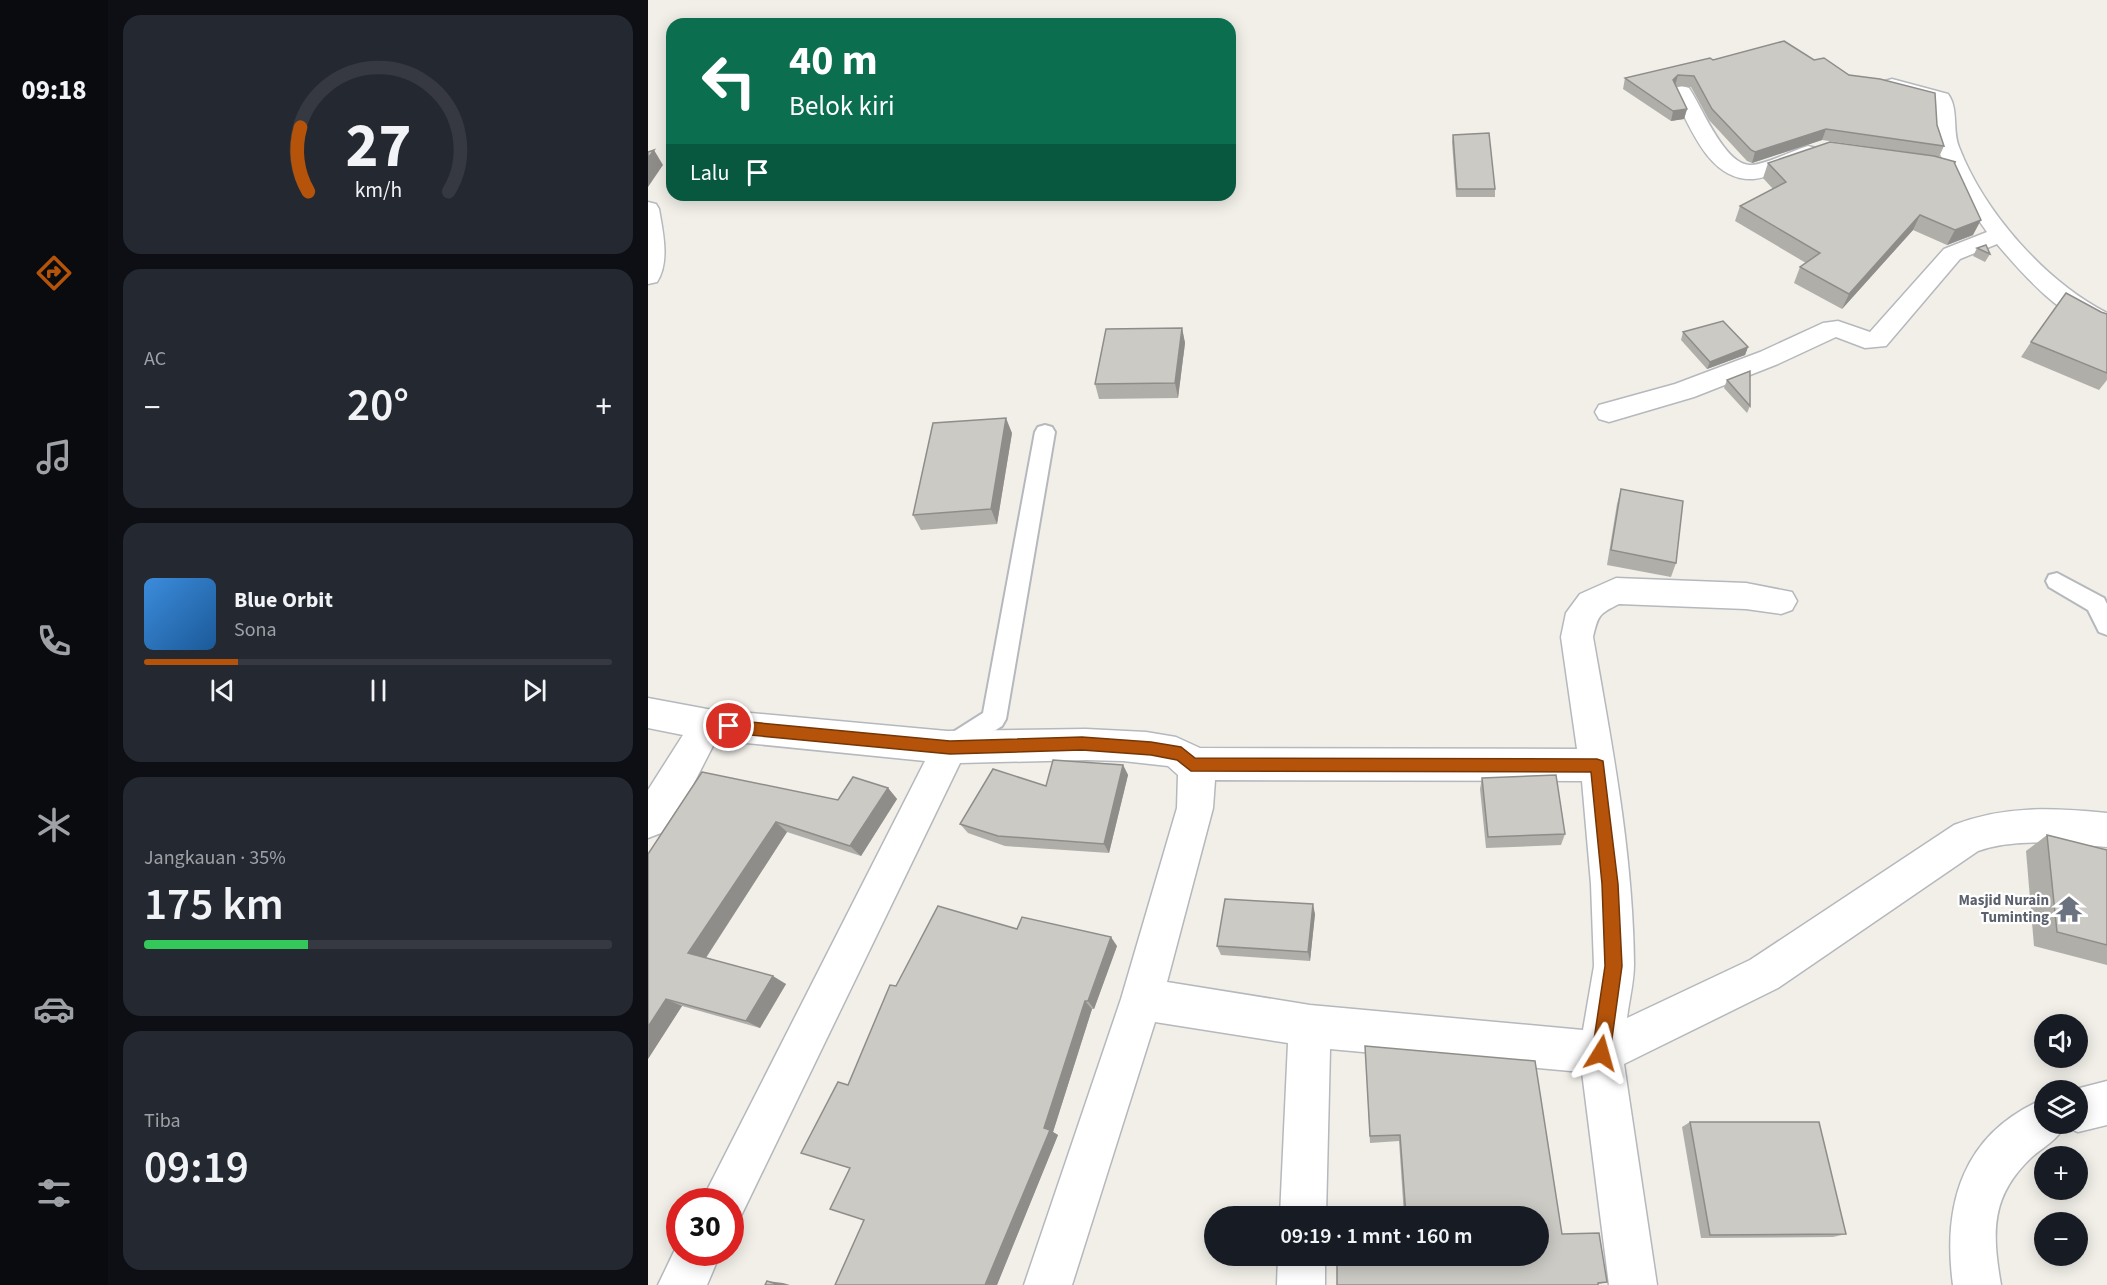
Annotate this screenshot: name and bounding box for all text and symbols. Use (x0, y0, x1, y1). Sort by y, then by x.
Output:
text: 40 m (789, 31, 878, 91)
icon: left (690, 42, 768, 120)
text: 09:18 (21, 71, 87, 110)
text: Belok kiri (789, 87, 895, 126)
text: 27 (345, 102, 411, 191)
icon: arrive (741, 156, 774, 189)
text: Lalu (690, 157, 729, 189)
text: km/h (354, 175, 402, 206)
icon: directions (33, 252, 75, 294)
text: AC (144, 345, 166, 373)
text: 20° (347, 374, 409, 438)
text: − (144, 384, 160, 431)
text: + (596, 384, 612, 431)
icon: music (33, 436, 75, 478)
text: Blue Orbit (234, 584, 333, 616)
text: Sona (234, 616, 277, 644)
icon: phone (33, 620, 75, 662)
icon: previous (206, 674, 239, 707)
icon: pause (362, 674, 395, 707)
icon: next (518, 674, 551, 707)
pin (703, 700, 754, 751)
icon: arrive (712, 709, 745, 742)
icon: climate (33, 804, 75, 846)
text: Jangkauan · 35% (144, 844, 286, 872)
text: 175 km (144, 873, 284, 937)
place label: Masjid Nurain Tuminting (1958, 890, 2049, 928)
temple icon: Masjid Nurain Tuminting (2054, 894, 2084, 924)
icon: car (33, 988, 75, 1030)
map controls (2034, 1014, 2088, 1266)
button: sound (2034, 1014, 2088, 1068)
position arrow (1569, 1021, 1633, 1085)
button: layers (2034, 1080, 2088, 1134)
text: Tiba (144, 1107, 181, 1135)
text: 09:19 (144, 1136, 249, 1200)
button: + (2034, 1146, 2088, 1200)
icon: filters (33, 1172, 75, 1214)
speed limit sign: 30 (666, 1188, 744, 1266)
button: − (2034, 1212, 2088, 1266)
text: 09:19 · 1 mnt · 160 m (1280, 1220, 1473, 1252)

